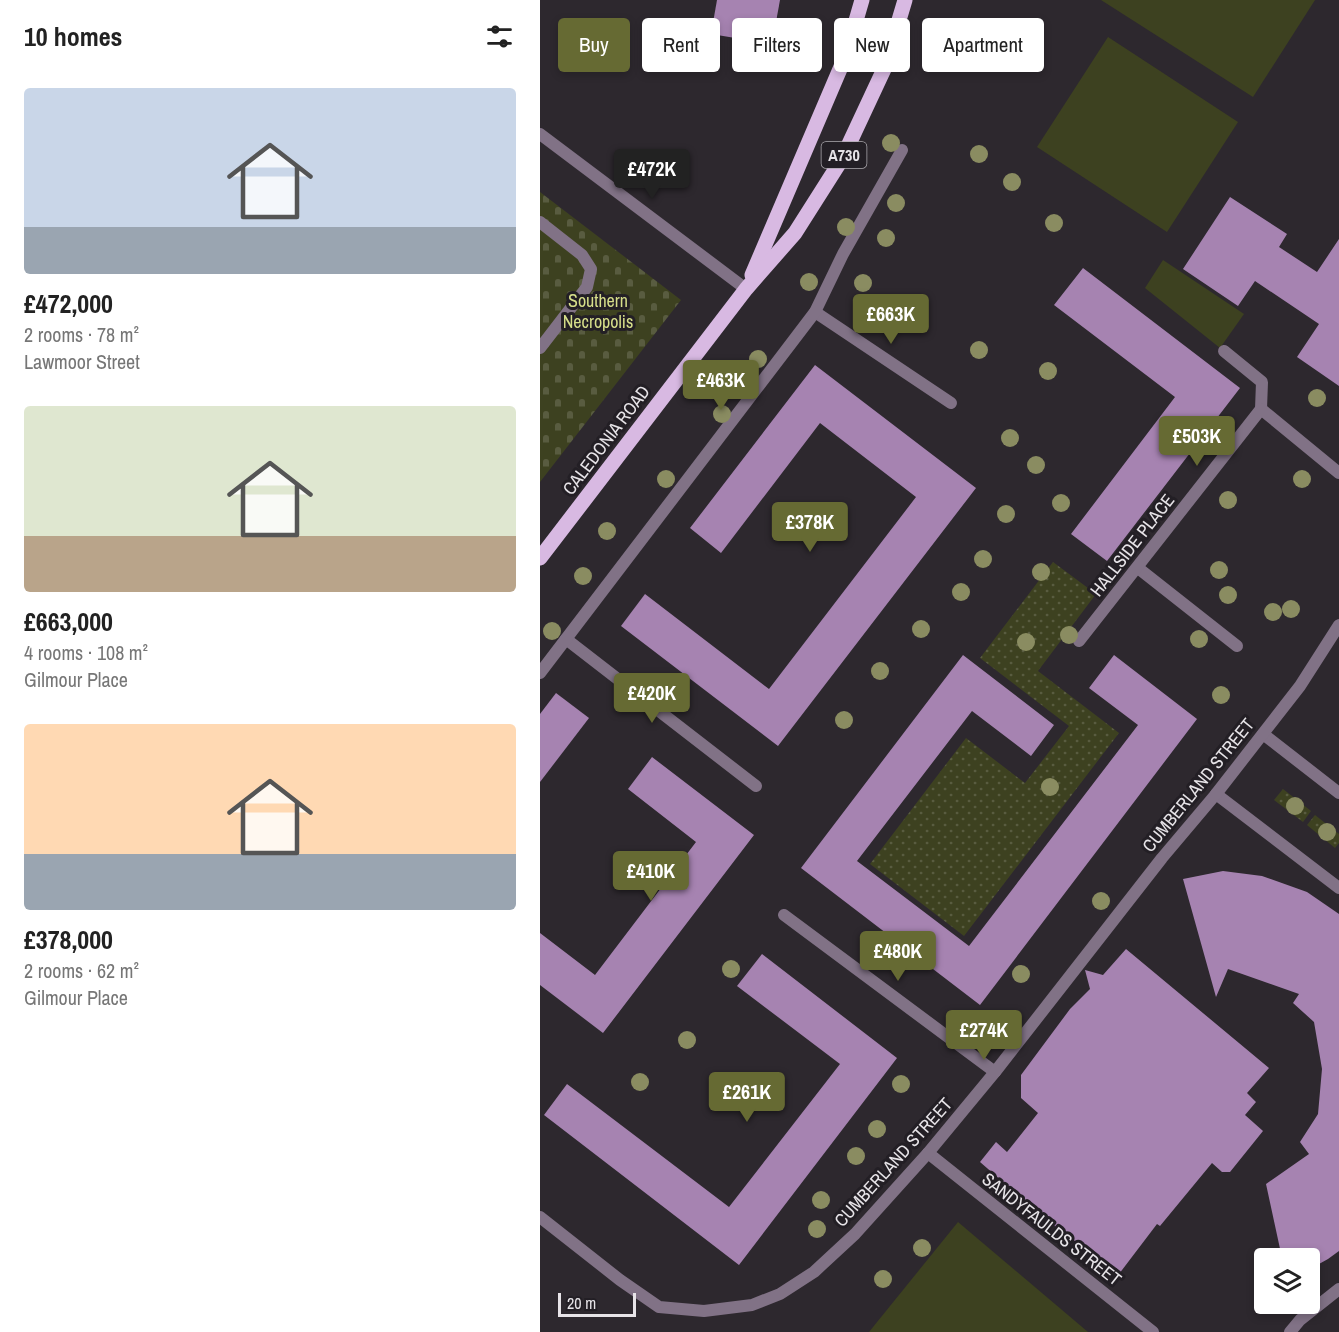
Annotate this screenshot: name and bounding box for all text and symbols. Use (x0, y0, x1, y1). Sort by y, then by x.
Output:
chip: Buy (558, 18, 630, 72)
chip: Rent (642, 18, 720, 72)
chip: Filters (732, 18, 822, 72)
chip: New (834, 18, 910, 72)
chip: Apartment (922, 18, 1044, 72)
text: 10 homes (24, 19, 122, 54)
icon: filters (483, 20, 516, 53)
icon: home (216, 127, 324, 235)
road number: A730 (822, 142, 866, 168)
pin: £472K (610, 149, 694, 200)
text: £472K (628, 155, 676, 182)
text: £472,000 (24, 286, 113, 321)
park label: Southern Necropolis (563, 288, 633, 334)
pin: £663K (849, 294, 933, 345)
text: £663K (867, 300, 915, 327)
text: 2 rooms · 78 m² (24, 321, 139, 348)
text: Lawmoor Street (24, 348, 140, 375)
pin: £463K (679, 360, 763, 411)
text: £463K (697, 366, 745, 393)
street label: CALEDONIA ROAD (557, 380, 655, 500)
pin: £503K (1155, 416, 1239, 467)
text: £503K (1173, 422, 1221, 449)
icon: home (216, 445, 324, 553)
street label: HALLSIDE PLACE (1084, 488, 1180, 602)
pin: £378K (768, 502, 852, 553)
text: £378K (786, 508, 834, 535)
text: £663,000 (24, 604, 113, 639)
text: 4 rooms · 108 m² (24, 639, 148, 666)
text: Gilmour Place (24, 666, 128, 693)
pin: £420K (610, 673, 694, 724)
text: £420K (628, 679, 676, 706)
street label: CUMBERLAND STREET (1136, 713, 1260, 857)
icon: home (216, 763, 324, 871)
pin: £410K (609, 851, 693, 902)
text: £410K (627, 857, 675, 884)
text: £378,000 (24, 922, 113, 957)
pin: £480K (856, 931, 940, 982)
text: £480K (874, 937, 922, 964)
text: 2 rooms · 62 m² (24, 957, 139, 984)
text: Gilmour Place (24, 984, 128, 1011)
pin: £274K (942, 1010, 1026, 1061)
text: £274K (960, 1016, 1008, 1043)
pin: £261K (705, 1072, 789, 1123)
text: £261K (723, 1078, 771, 1105)
street label: CUMBERLAND STREET (828, 1092, 958, 1232)
street label: SANDYFAULDS STREET (977, 1167, 1127, 1291)
map controls (1254, 1248, 1320, 1314)
button: layers (1254, 1248, 1320, 1314)
scale bar (558, 1290, 636, 1318)
text: 20 m (567, 1292, 596, 1314)

